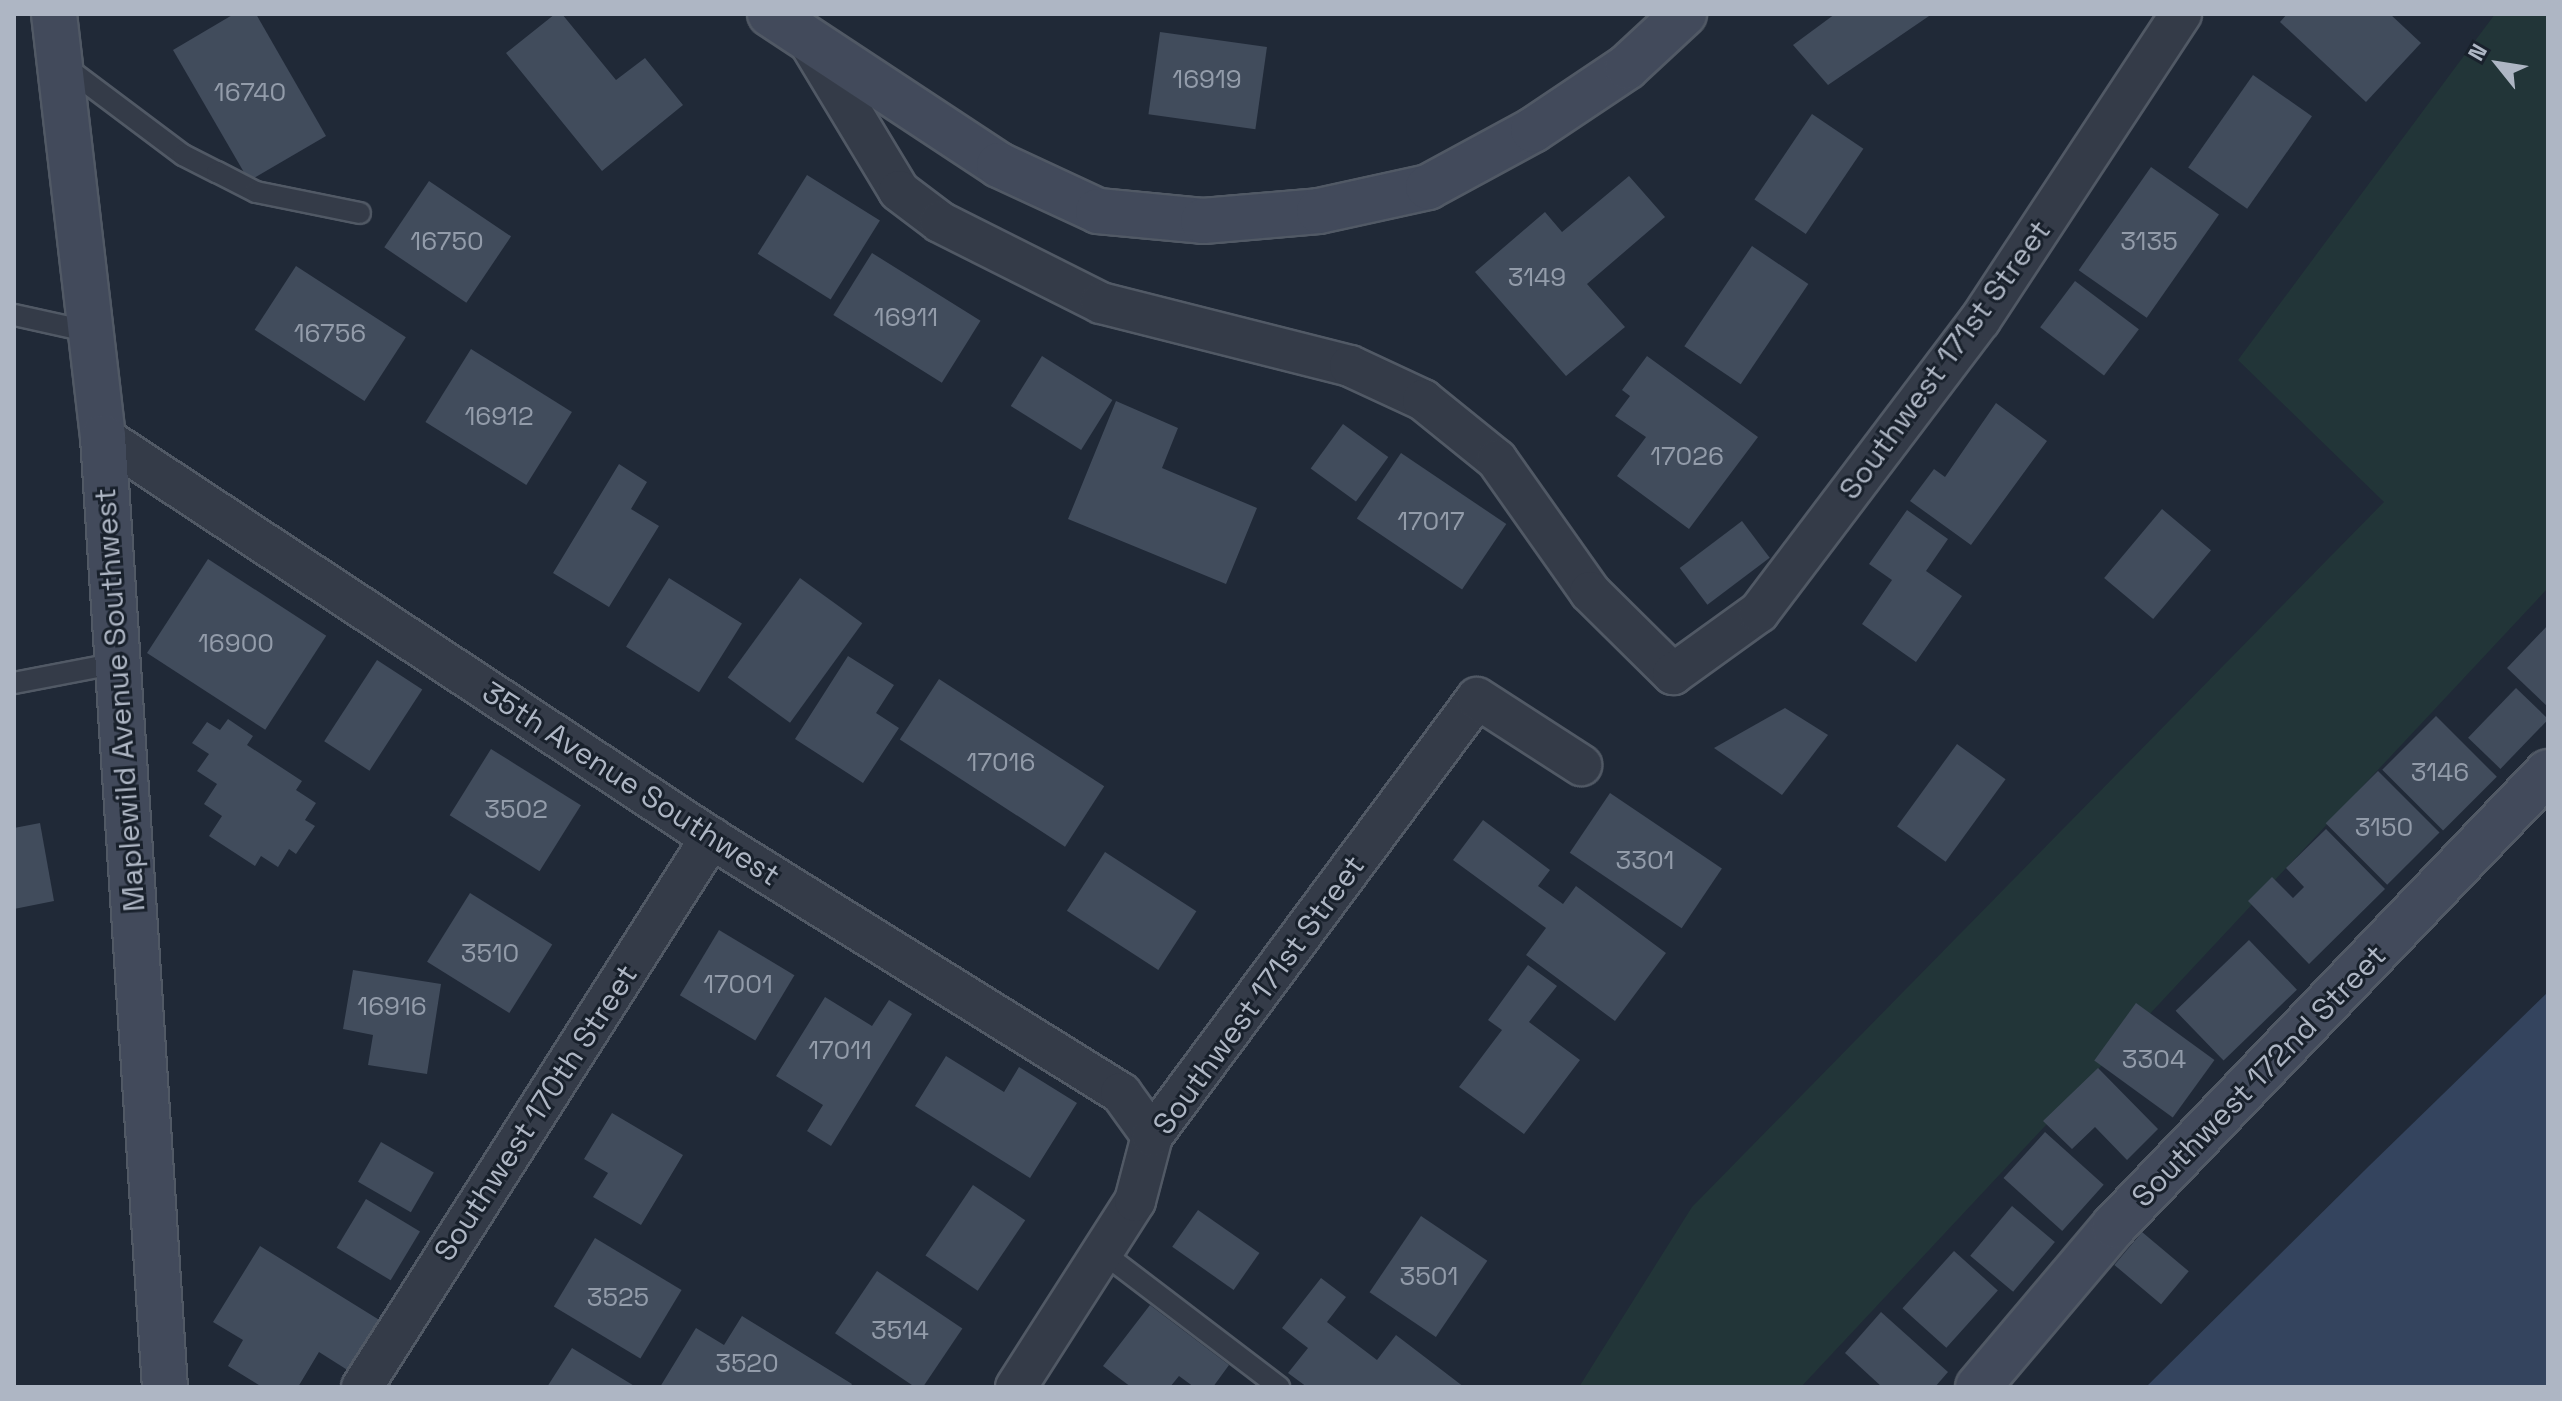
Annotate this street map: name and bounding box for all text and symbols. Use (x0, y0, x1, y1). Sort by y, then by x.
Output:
north arrow (2458, 24, 2538, 104)
text: N (2461, 39, 2493, 65)
house number: 16919 (1172, 64, 1242, 96)
house number: 16740 (214, 77, 286, 109)
street label: Southwest 171st Street (1832, 213, 2058, 507)
house number: 16750 (410, 226, 484, 258)
house number: 3135 (2120, 226, 2178, 258)
house number: 3149 (1508, 262, 1566, 294)
house number: 16911 (874, 302, 938, 334)
house number: 16756 (294, 318, 366, 350)
house number: 16912 (464, 401, 534, 433)
house number: 17026 (1650, 441, 1724, 473)
street label: Maplewild Avenue Southwest (87, 487, 153, 913)
house number: 17017 (1397, 506, 1465, 538)
house number: 16900 (198, 628, 274, 660)
street label: 35th Avenue Southwest (475, 674, 787, 894)
house number: 17016 (967, 747, 1035, 779)
house number: 3146 (2411, 757, 2469, 789)
house number: 3502 (484, 794, 548, 826)
house number: 3150 (2355, 812, 2413, 844)
house number: 3301 (1616, 845, 1674, 877)
street label: Southwest 171st Street (1146, 848, 1372, 1142)
house number: 3510 (461, 938, 519, 970)
street label: Southwest 172nd Street (2124, 938, 2394, 1214)
street label: Southwest 170th Street (427, 958, 645, 1268)
house number: 17001 (703, 969, 773, 1001)
house number: 16916 (357, 991, 427, 1023)
house number: 17011 (808, 1035, 872, 1067)
house number: 3304 (2122, 1044, 2186, 1076)
house number: 3501 (1400, 1261, 1458, 1293)
house number: 3525 (587, 1282, 649, 1314)
house number: 3514 (871, 1315, 929, 1347)
house number: 3520 (715, 1348, 779, 1380)

